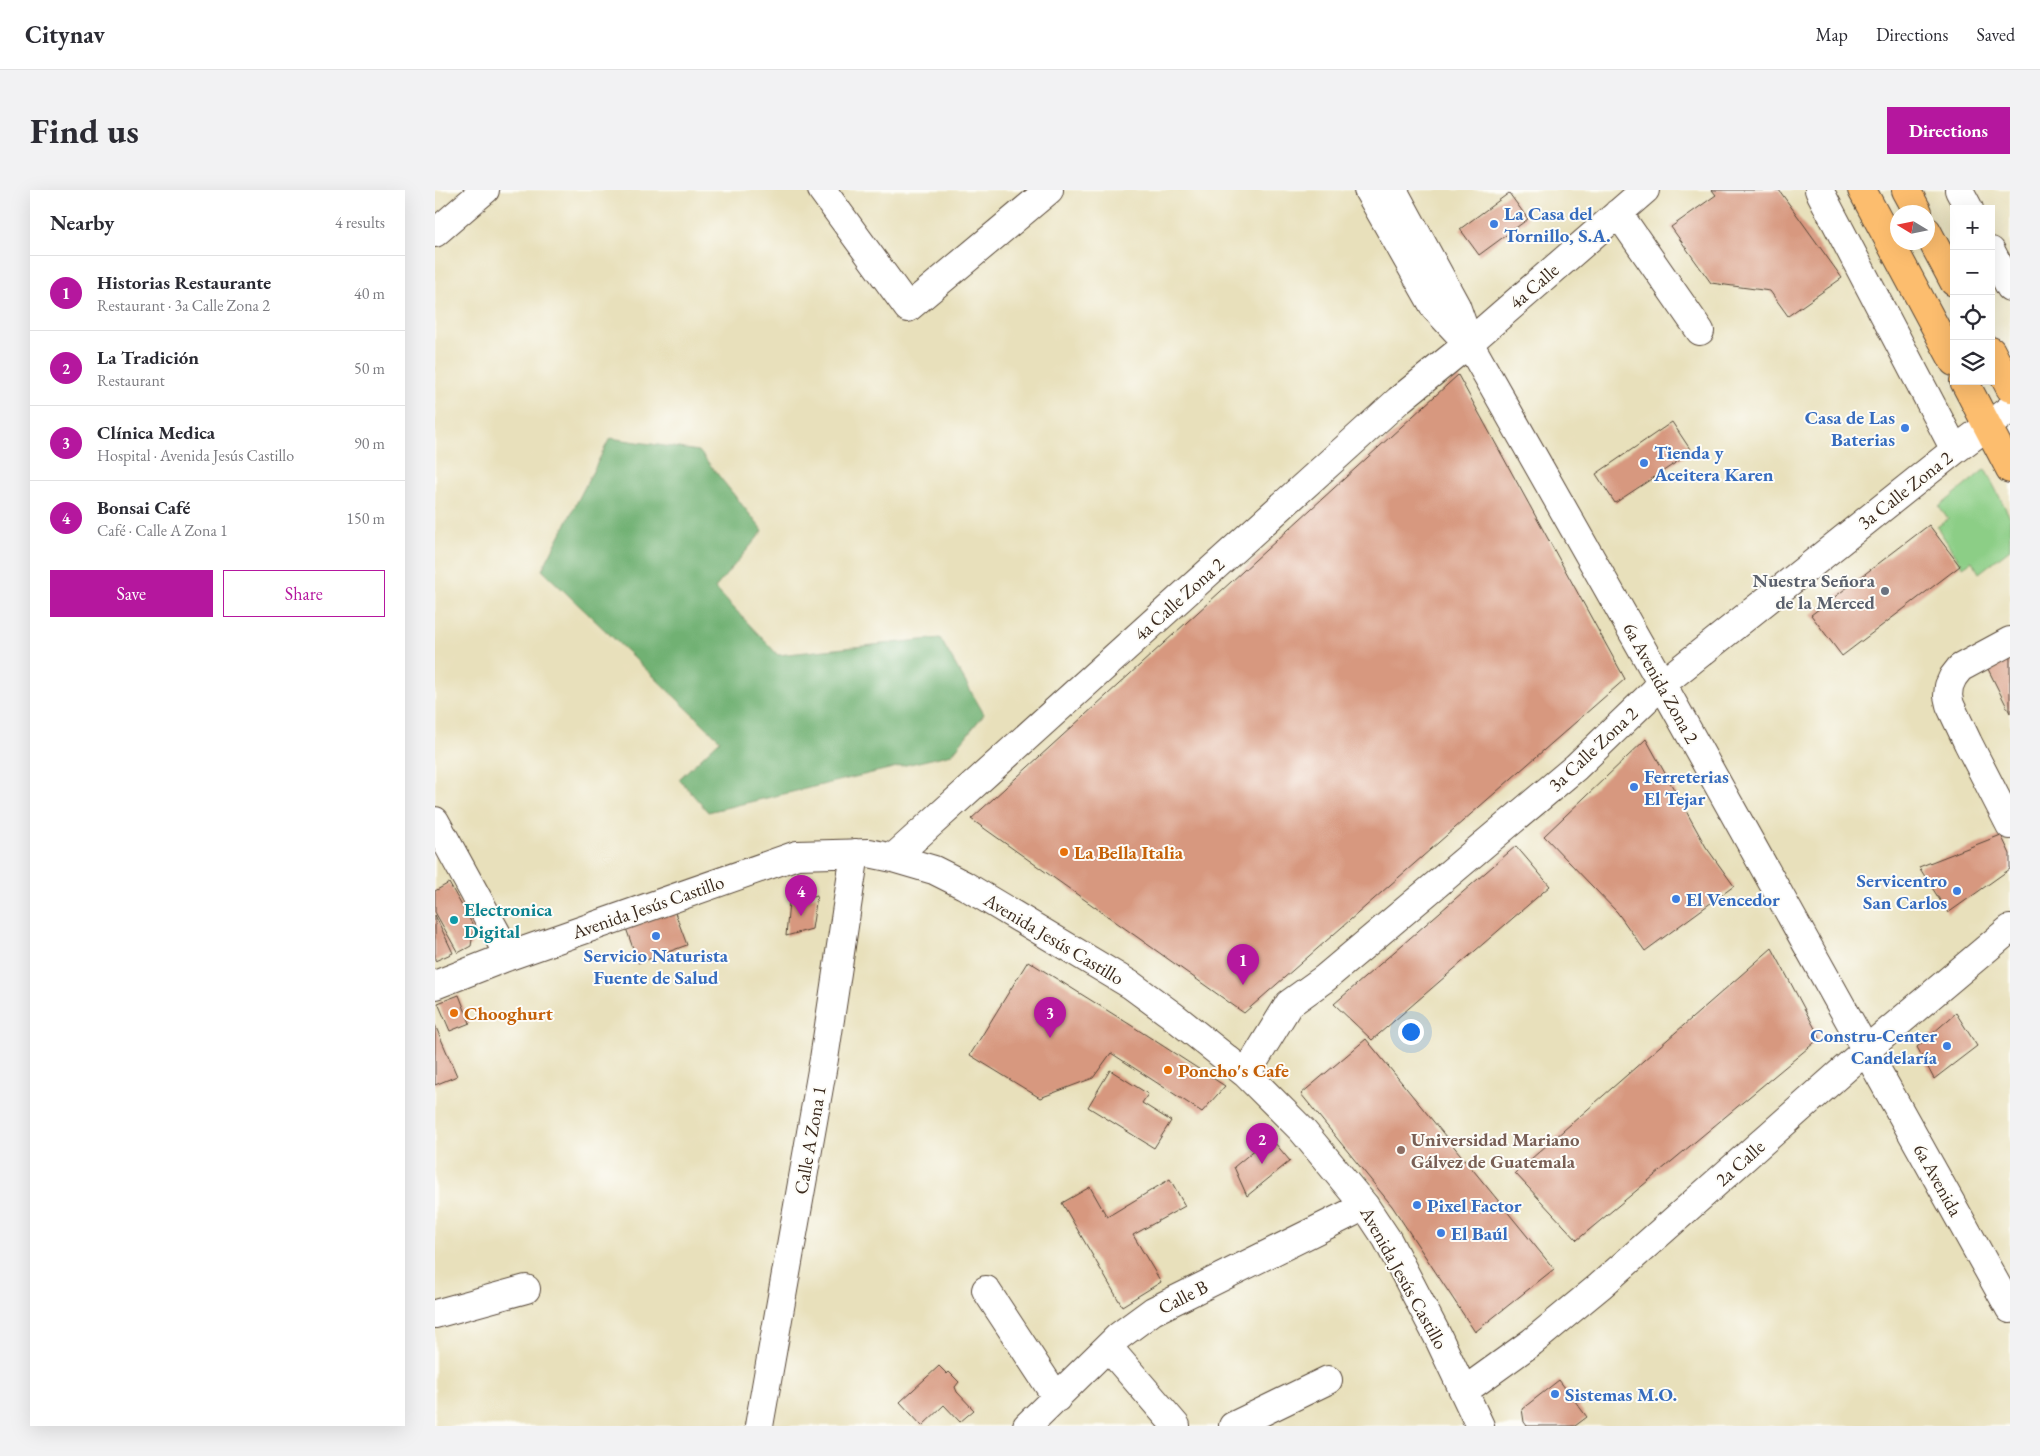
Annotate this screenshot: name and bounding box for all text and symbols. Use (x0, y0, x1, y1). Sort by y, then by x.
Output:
text: Citynav (25, 19, 105, 50)
text: Map (1816, 23, 1848, 46)
text: Directions (1876, 23, 1948, 46)
text: Saved (1976, 23, 2015, 46)
button: Directions (1887, 107, 2010, 154)
text: Find us (30, 108, 139, 153)
place label: La Casa del Tornillo, S.A. (1504, 201, 1611, 248)
north arrow (1890, 205, 1935, 250)
map controls (1950, 205, 1995, 385)
button: + (1950, 205, 1995, 250)
text: Nearby (50, 209, 114, 236)
text: 4 results (335, 212, 385, 233)
marker: La Casa del Tornillo, S.A. (1488, 218, 1500, 230)
button: − (1950, 250, 1995, 295)
street label: 4a Calle (1504, 258, 1564, 314)
text: Historias Restaurante (97, 270, 271, 295)
text: 1 (62, 283, 70, 304)
text: 40 m (354, 283, 385, 304)
text: Restaurant · 3a Calle Zona 2 (97, 295, 270, 316)
button: locate (1950, 295, 1995, 340)
button: layers (1950, 340, 1995, 385)
text: La Tradición (97, 345, 199, 370)
text: 2 (62, 358, 70, 379)
text: 50 m (354, 358, 385, 379)
text: Restaurant (97, 370, 165, 391)
place label: Casa de Las Baterias (1805, 405, 1895, 452)
text: Clínica Medica (97, 420, 215, 445)
marker: Casa de Las Baterias (1899, 422, 1911, 434)
text: 3 (62, 433, 70, 454)
text: 90 m (354, 433, 385, 454)
place label: Tienda y Aceitera Karen (1653, 440, 1774, 487)
text: Hospital · Avenida Jesús Castillo (97, 445, 294, 466)
street label: 3a Calle Zona 2 (1853, 445, 1957, 535)
marker: Tienda y Aceitera Karen (1638, 457, 1650, 469)
text: Bonsai Café (97, 495, 190, 520)
text: 4 (62, 508, 70, 529)
text: 150 m (346, 508, 385, 529)
text: Café · Calle A Zona 1 (97, 520, 228, 541)
street label: 4a Calle Zona 2 (1129, 552, 1229, 646)
place label: Nuestra Señora de la Merced (1753, 568, 1876, 615)
button: Save (50, 570, 213, 617)
button: Share (223, 570, 385, 617)
marker: Nuestra Señora de la Merced (1879, 585, 1891, 597)
street label: 6a Avenida Zona 2 (1617, 618, 1705, 748)
street label: 3a Calle Zona 2 (1543, 701, 1643, 797)
place label: Ferreterias El Tejar (1644, 764, 1729, 811)
marker: Ferreterias El Tejar (1628, 781, 1640, 793)
place label: La Bella Italia (1074, 840, 1184, 865)
marker: La Bella Italia (1058, 846, 1070, 858)
place label: Servicentro San Carlos (1856, 868, 1947, 915)
street label: Avenida Jesús Castillo (568, 869, 727, 945)
pin: 4 (785, 875, 817, 916)
marker: Servicentro San Carlos (1951, 885, 1963, 897)
street label: Avenida Jesús Castillo (979, 887, 1129, 991)
place label: El Vencedor (1686, 887, 1780, 912)
marker: El Vencedor (1670, 893, 1682, 905)
place label: Electronica Digital (464, 897, 553, 944)
marker: Electronica Digital (448, 914, 460, 926)
marker: Servicio Naturista Fuente de Salud (650, 930, 662, 942)
place label: Servicio Naturista Fuente de Salud (584, 943, 729, 990)
pin: 1 (1227, 944, 1259, 985)
pin: 3 (1034, 997, 1066, 1038)
place label: Chooghurt (464, 1001, 553, 1026)
marker: Chooghurt (448, 1007, 460, 1019)
your location (1398, 1019, 1424, 1045)
place label: Constru-Center Candelaría (1810, 1023, 1938, 1070)
marker: Constru-Center Candelaría (1941, 1040, 1953, 1052)
place label: Poncho's Cafe (1178, 1058, 1289, 1083)
marker: Poncho's Cafe (1162, 1064, 1174, 1076)
street label: Calle A Zona 1 (788, 1084, 832, 1196)
pin: 2 (1246, 1123, 1278, 1164)
place label: Universidad Mariano Gálvez de Guatemala (1411, 1127, 1580, 1174)
street label: 2a Calle (1710, 1134, 1770, 1192)
street label: 6a Avenida (1908, 1139, 1968, 1221)
marker: Universidad Mariano Gálvez de Guatemala (1395, 1144, 1407, 1156)
place label: Pixel Factor (1427, 1193, 1522, 1218)
marker: Pixel Factor (1411, 1199, 1423, 1211)
street label: Avenida Jesús Castillo (1354, 1201, 1453, 1354)
place label: El Baúl (1451, 1221, 1509, 1246)
marker: El Baúl (1435, 1227, 1447, 1239)
street label: Calle B (1154, 1274, 1212, 1320)
place label: Sistemas M.O. (1565, 1382, 1677, 1407)
marker: Sistemas M.O. (1549, 1388, 1561, 1400)

